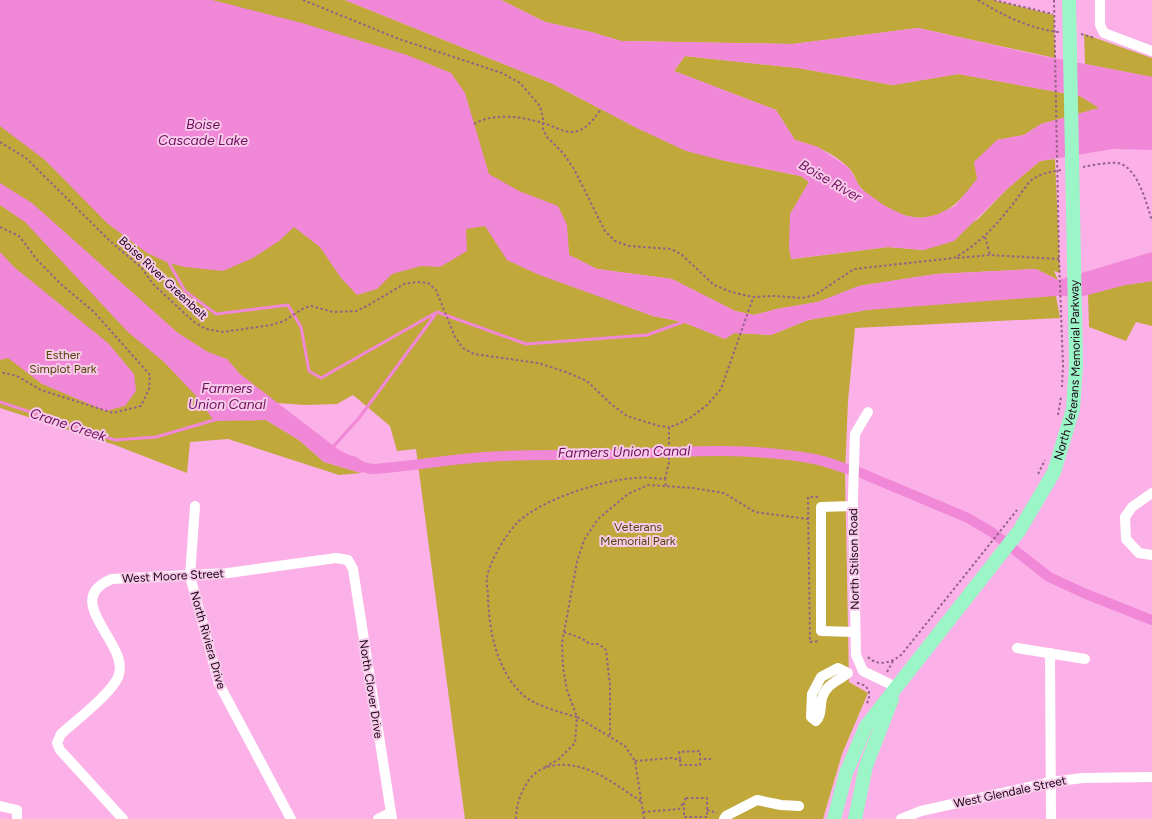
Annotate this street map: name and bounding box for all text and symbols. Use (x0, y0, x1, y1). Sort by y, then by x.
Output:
water label: Boise Cascade Lake (158, 116, 248, 149)
water label: Boise River (796, 156, 865, 206)
street label: Boise River Greenbelt (116, 233, 210, 323)
street label: North Veterans Memorial Parkway (1051, 279, 1083, 462)
park label: Esther Simplot Park (29, 348, 97, 376)
water label: Farmers Union Canal (188, 380, 267, 413)
water label: Crane Creek (28, 405, 109, 446)
water label: Farmers Union Canal (558, 442, 691, 462)
street label: North Stilson Road (846, 508, 862, 610)
park label: Veterans Memorial Park (600, 520, 676, 548)
street label: West Moore Street (122, 566, 225, 586)
street label: North Riviera Drive (187, 589, 229, 691)
street label: North Clover Drive (356, 639, 386, 740)
street label: West Glendale Street (952, 773, 1068, 811)

